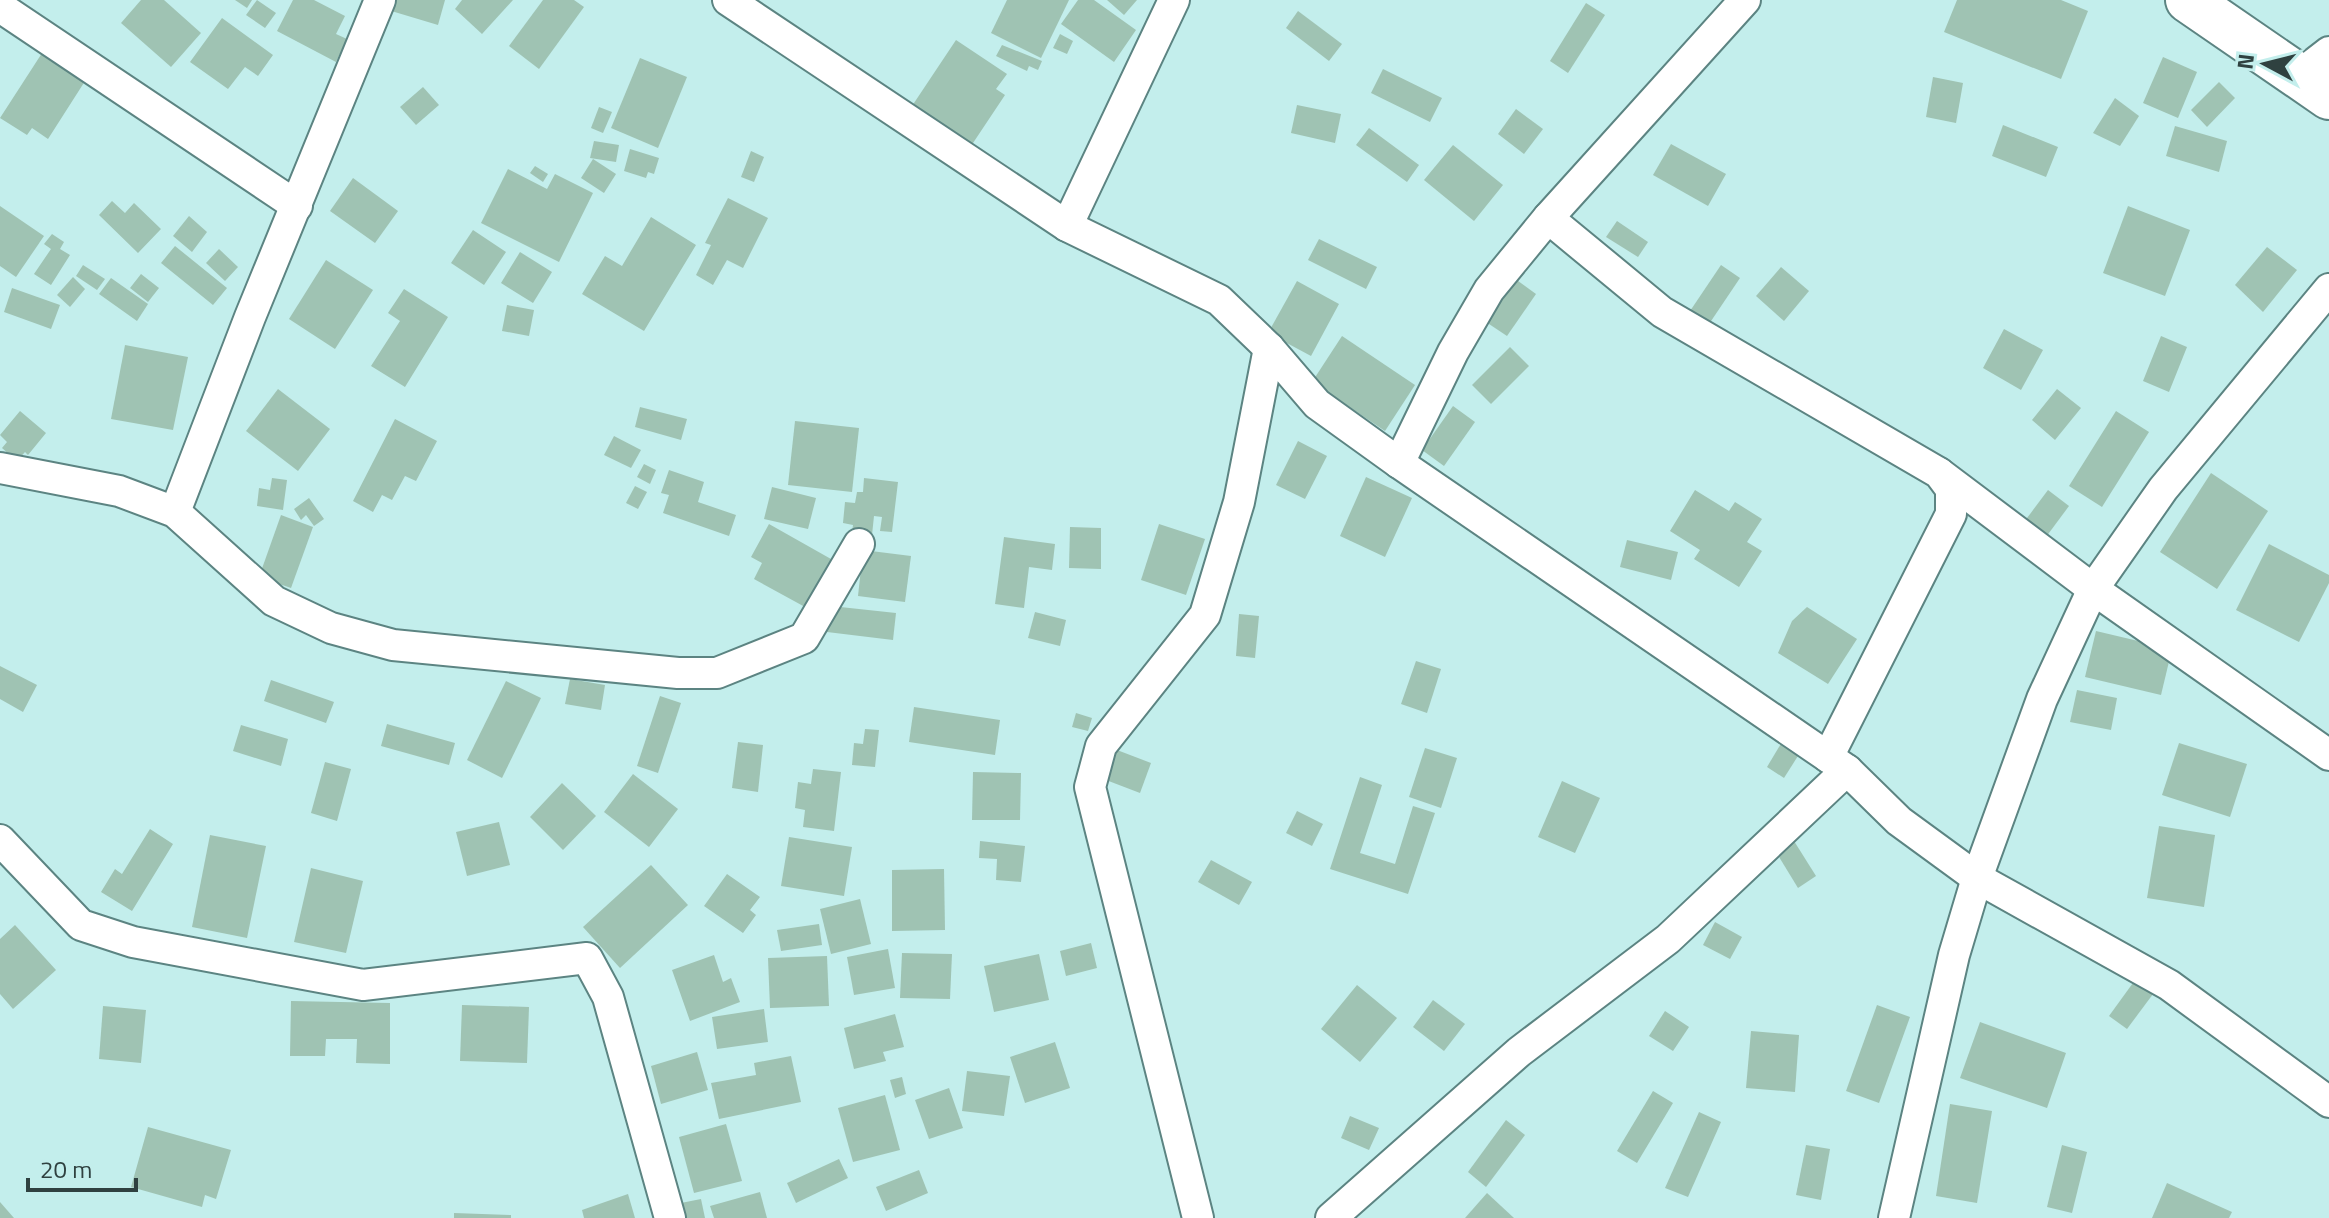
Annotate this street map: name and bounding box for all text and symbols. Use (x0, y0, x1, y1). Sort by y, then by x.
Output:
north arrow (2225, 24, 2305, 104)
text: N (2227, 52, 2263, 71)
scale bar (28, 1142, 136, 1192)
text: 20 m (40, 1151, 92, 1187)

